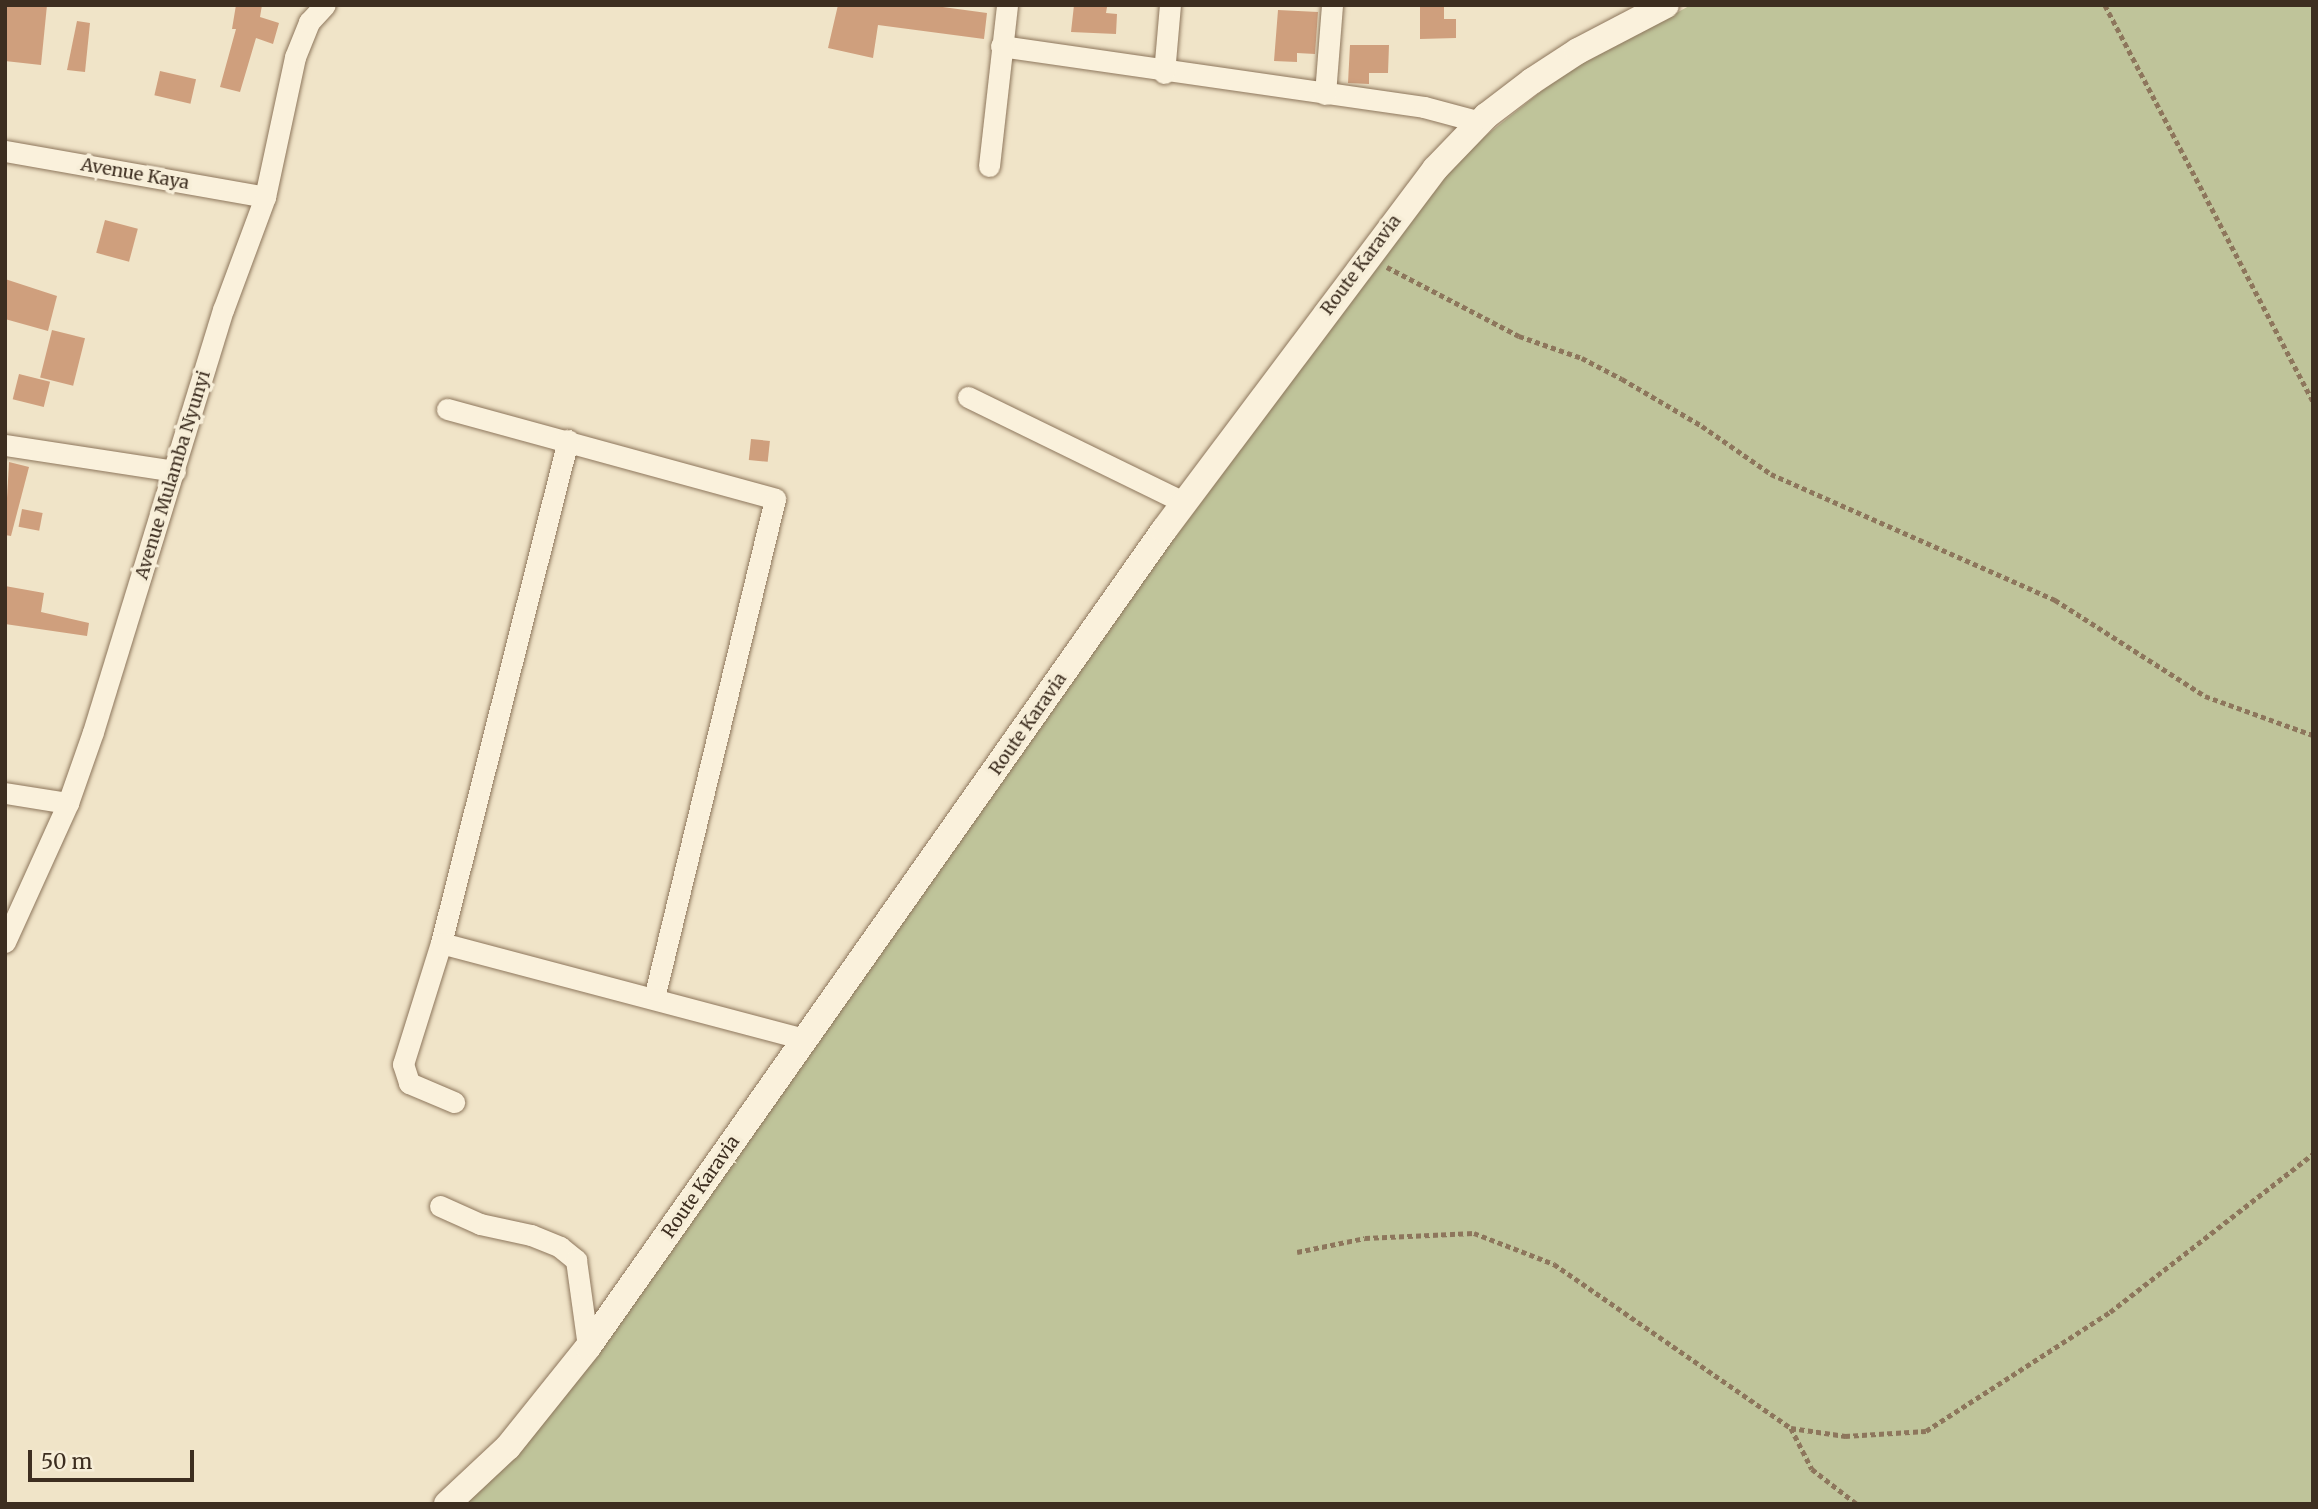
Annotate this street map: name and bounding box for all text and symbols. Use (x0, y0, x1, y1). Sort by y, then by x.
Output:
street label: Avenue Kaya (79, 154, 191, 194)
street label: Route Karavia (1316, 211, 1406, 319)
street label: Avenue Mulamba Nyunyi (131, 368, 215, 582)
street label: Route Karavia (985, 669, 1071, 779)
street label: Route Karavia (658, 1132, 744, 1242)
scale bar (32, 1436, 198, 1480)
text: 50 m (41, 1448, 92, 1475)

